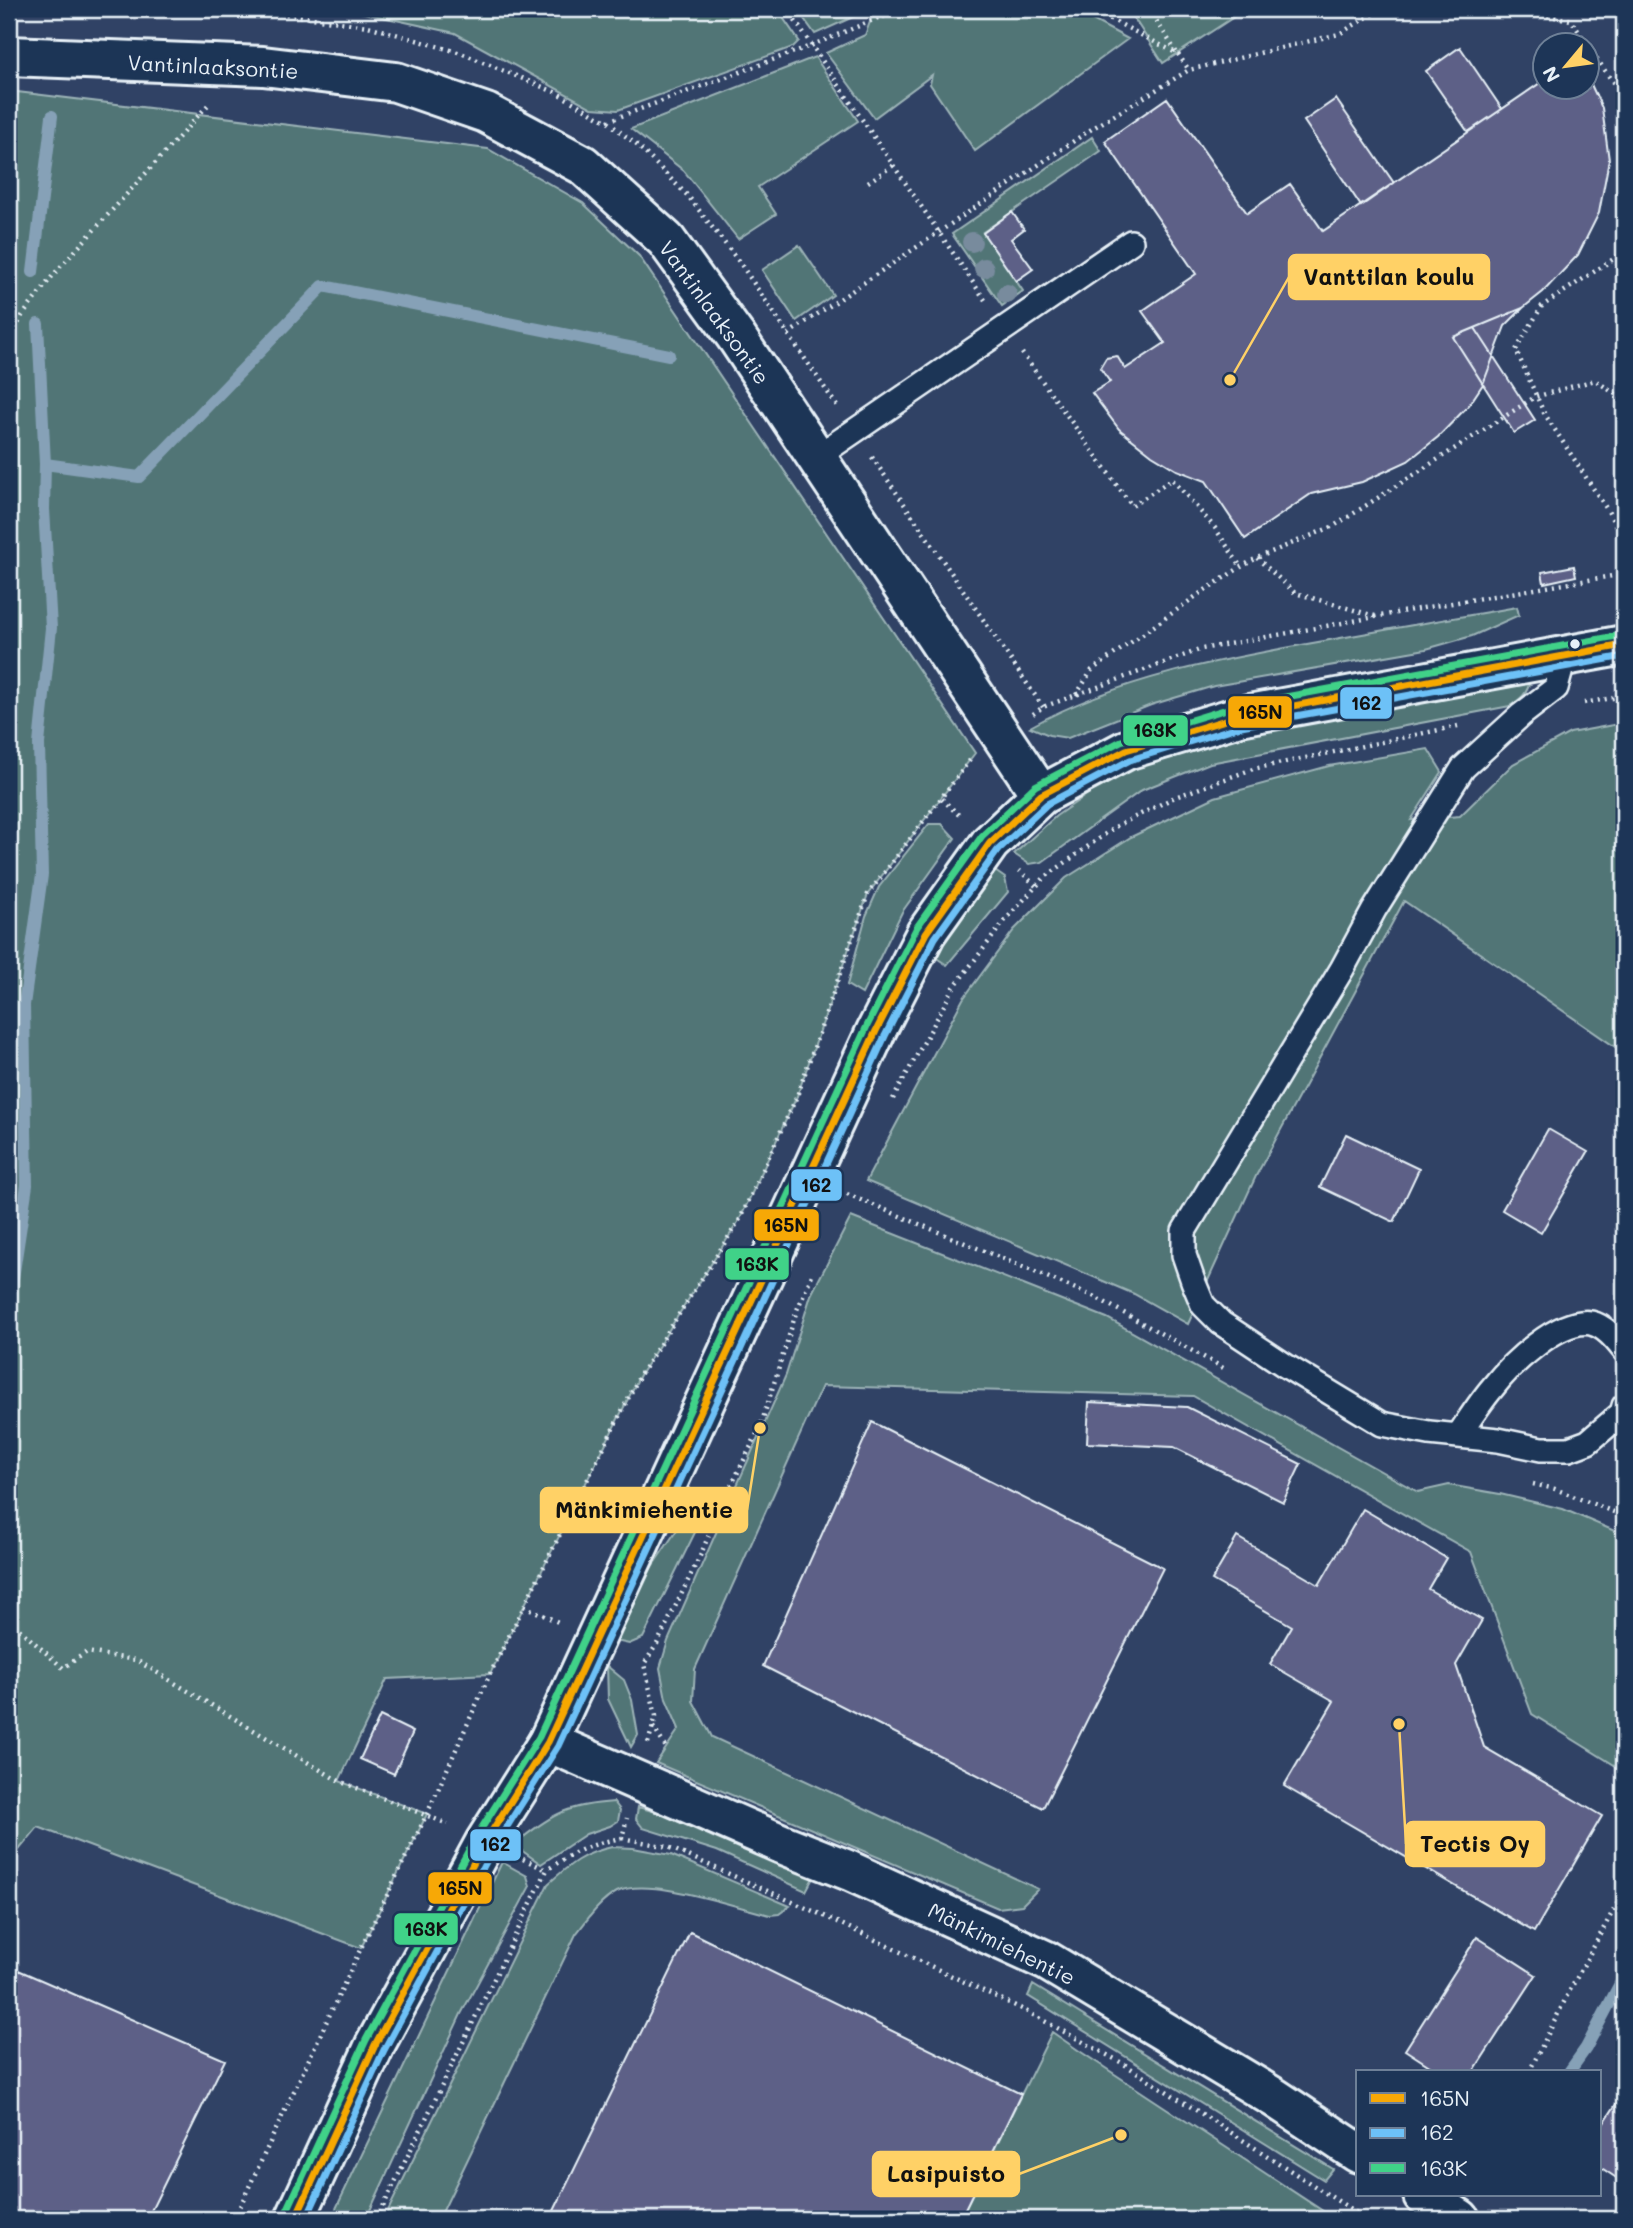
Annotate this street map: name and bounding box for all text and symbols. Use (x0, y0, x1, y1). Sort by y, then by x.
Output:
north arrow (1532, 32, 1602, 102)
street label: Vantinlaaksontie (127, 48, 299, 84)
text: N (1536, 62, 1565, 87)
street label: Vantinlaaksontie (654, 235, 776, 389)
callout: Vanttilan koulu (1289, 255, 1489, 299)
text: Vanttilan koulu (1303, 261, 1475, 291)
unlabelled marker (1568, 637, 1582, 651)
line badge: 162 (1339, 686, 1393, 720)
text: 162 (1351, 690, 1381, 715)
line badge: 165N (1227, 695, 1293, 729)
text: 165N (1237, 699, 1283, 724)
line badge: 163K (1122, 714, 1189, 747)
text: 163K (1133, 717, 1177, 742)
line badge: 162 (790, 1168, 843, 1202)
text: 162 (801, 1172, 831, 1197)
line badge: 165N (753, 1208, 820, 1242)
text: 165N (763, 1212, 809, 1237)
line badge: 163K (724, 1247, 790, 1281)
text: 163K (735, 1251, 779, 1276)
callout: Mänkimiehentie (541, 1488, 747, 1532)
text: Mänkimiehentie (555, 1494, 733, 1524)
callout: Tectis Oy (1406, 1822, 1544, 1866)
line badge: 162 (469, 1828, 522, 1862)
text: Tectis Oy (1420, 1828, 1530, 1858)
text: 162 (480, 1831, 510, 1856)
line badge: 165N (427, 1871, 493, 1905)
text: 165N (437, 1875, 483, 1900)
street label: Mänkimiehentie (924, 1896, 1080, 1990)
line badge: 163K (393, 1912, 459, 1946)
text: 163K (404, 1916, 448, 1941)
legend (1356, 2070, 1602, 2196)
text: 165N (1420, 2084, 1470, 2111)
text: 162 (1420, 2118, 1454, 2145)
callout: Lasipuisto (873, 2152, 1019, 2196)
text: 163K (1420, 2154, 1467, 2181)
text: Lasipuisto (887, 2158, 1005, 2188)

